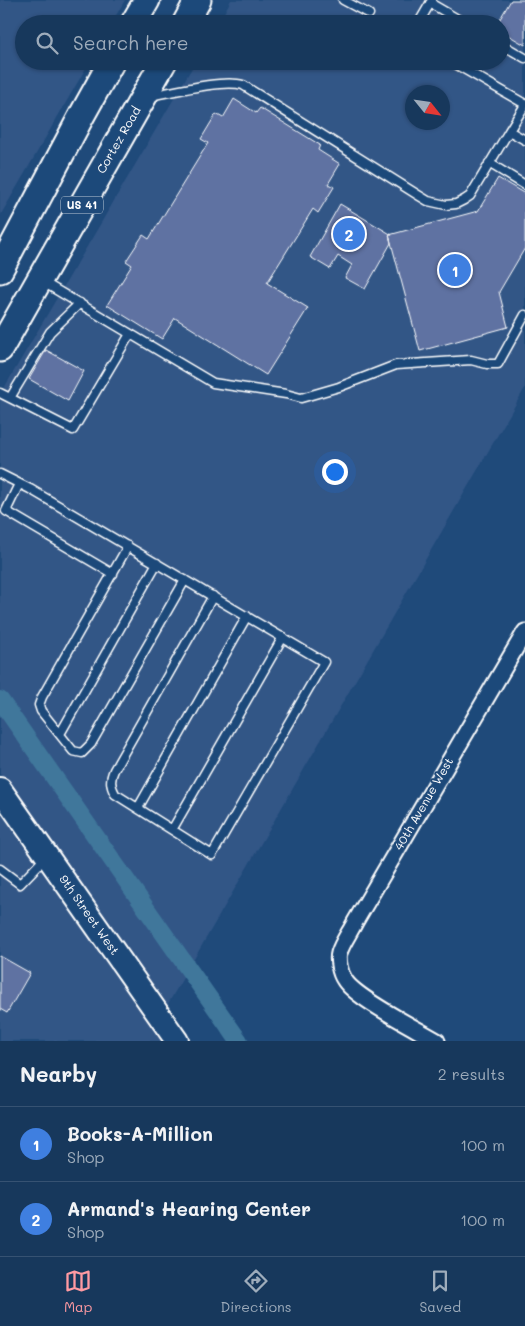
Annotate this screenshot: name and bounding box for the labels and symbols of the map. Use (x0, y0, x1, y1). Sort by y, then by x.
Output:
north arrow (405, 85, 450, 130)
street label: Cortez Road (92, 103, 144, 176)
road number: US 41 (61, 196, 103, 214)
pin: 2 (333, 215, 365, 253)
pin: 1 (439, 251, 471, 289)
your location (322, 459, 348, 485)
street label: 40th Avenue West (390, 754, 456, 853)
street label: 9th Street West (56, 871, 123, 958)

